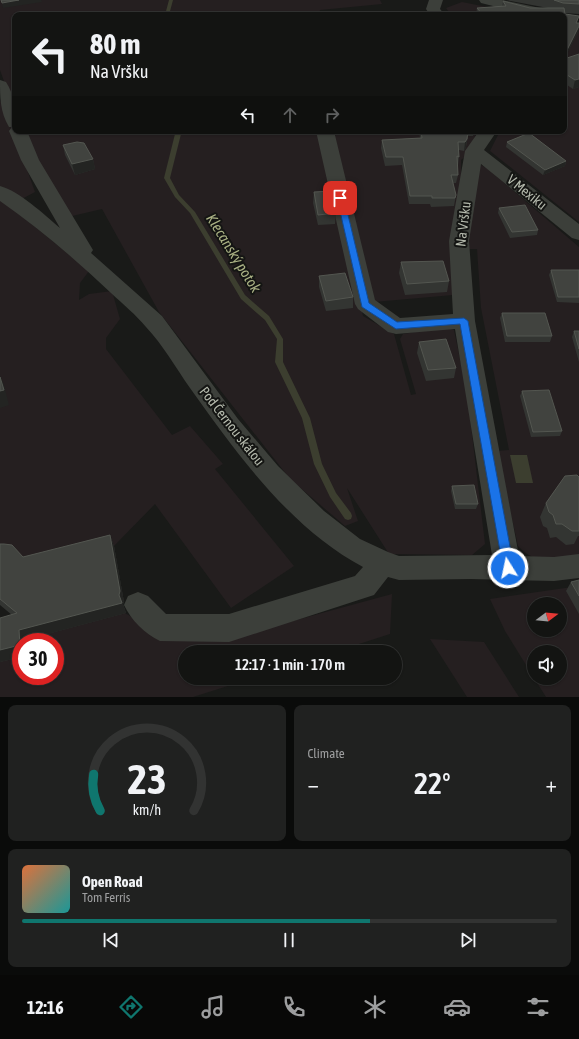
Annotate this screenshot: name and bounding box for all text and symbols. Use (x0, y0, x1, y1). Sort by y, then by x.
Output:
icon: left (24, 28, 76, 80)
text: 80 m (90, 28, 140, 60)
text: Na Vršku (90, 61, 149, 82)
icon: left (237, 104, 259, 126)
icon: ahead (279, 104, 301, 126)
icon: right (321, 104, 343, 126)
street label: V Mexiku (504, 171, 550, 213)
pin (323, 181, 357, 215)
icon: arrive (329, 187, 351, 209)
street label: Na Vršku (452, 200, 474, 248)
water label: Klecanský potok (203, 211, 265, 296)
street label: Pod Černou skálou (196, 383, 268, 468)
position arrow (487, 547, 529, 589)
north arrow (527, 597, 567, 637)
map controls (527, 597, 567, 685)
speed limit sign: 30 (12, 633, 64, 685)
button: sound (527, 645, 567, 685)
text: 12:17 · 1 min · 170 m (235, 656, 345, 673)
text: Climate (308, 746, 345, 761)
text: 23 (127, 755, 166, 803)
text: 22° (414, 766, 450, 800)
text: − (308, 771, 319, 797)
text: + (546, 771, 557, 797)
text: km/h (133, 802, 161, 818)
text: Open Road (82, 873, 143, 890)
text: Tom Ferris (82, 890, 130, 905)
icon: previous (100, 929, 122, 951)
icon: pause (278, 929, 300, 951)
icon: next (457, 929, 479, 951)
icon: directions (117, 993, 145, 1021)
icon: music (199, 993, 227, 1021)
icon: phone (280, 993, 308, 1021)
icon: climate (361, 993, 389, 1021)
icon: car (443, 993, 471, 1021)
icon: filters (524, 993, 552, 1021)
text: 12:16 (27, 997, 64, 1018)

